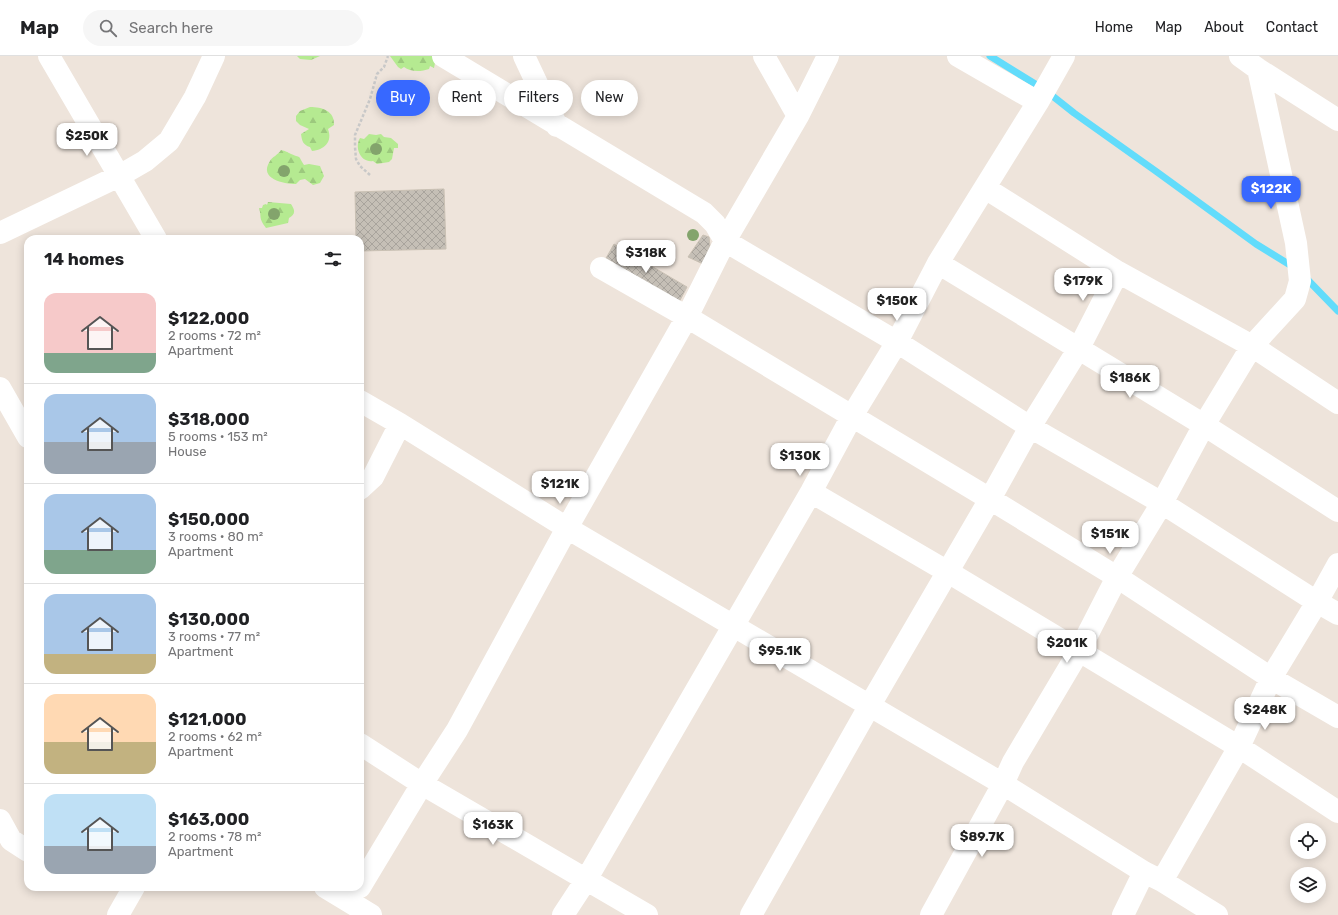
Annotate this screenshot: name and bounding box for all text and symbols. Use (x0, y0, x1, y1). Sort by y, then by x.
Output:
search box (83, 10, 363, 46)
text: Map (20, 16, 59, 39)
icon: search (97, 17, 119, 39)
text: Search here (129, 19, 213, 37)
text: Home (1095, 19, 1133, 36)
text: Map (1155, 19, 1182, 36)
text: About (1204, 19, 1244, 36)
text: Contact (1266, 19, 1318, 36)
chip: Buy (376, 80, 430, 116)
chip: Rent (438, 80, 496, 116)
chip: Filters (504, 80, 573, 116)
chip: New (581, 80, 638, 116)
pin: $250K (59, 123, 115, 157)
text: $250K (66, 128, 109, 143)
pin: $122K (1243, 176, 1299, 210)
text: $122K (1251, 181, 1291, 196)
pin: $318K (618, 240, 674, 274)
text: $318K (626, 245, 666, 260)
icon: filters (322, 248, 344, 270)
text: 14 homes (44, 249, 124, 269)
pin: $179K (1055, 268, 1111, 302)
text: $179K (1063, 273, 1103, 288)
pin: $150K (869, 288, 925, 322)
text: $150K (876, 293, 918, 308)
text: $122,000 (168, 308, 249, 328)
icon: home (76, 309, 124, 357)
text: 2 rooms · 72 m² (168, 328, 261, 343)
text: Apartment (168, 343, 233, 358)
pin: $186K (1102, 365, 1158, 399)
text: $186K (1109, 370, 1151, 385)
text: $318,000 (168, 409, 250, 429)
icon: home (76, 410, 124, 458)
text: 5 rooms · 153 m² (168, 429, 268, 444)
pin: $130K (772, 443, 828, 477)
text: House (168, 444, 206, 459)
text: $130K (779, 448, 821, 463)
pin: $121K (532, 471, 588, 505)
text: $121K (541, 476, 579, 491)
text: $150,000 (168, 509, 250, 529)
icon: home (76, 510, 124, 558)
pin: $151K (1082, 521, 1138, 555)
text: $151K (1091, 526, 1129, 541)
text: 3 rooms · 80 m² (168, 529, 263, 544)
text: Apartment (168, 544, 233, 559)
text: $130,000 (168, 609, 250, 629)
icon: home (76, 610, 124, 658)
text: 3 rooms · 77 m² (168, 629, 260, 644)
pin: $201K (1039, 630, 1095, 664)
text: $201K (1046, 635, 1088, 650)
pin: $95.1K (747, 638, 813, 672)
text: $95.1K (758, 643, 802, 658)
text: Apartment (168, 644, 233, 659)
pin: $248K (1237, 697, 1293, 731)
text: $248K (1243, 702, 1287, 717)
text: $121,000 (168, 709, 247, 729)
icon: home (76, 710, 124, 758)
text: 2 rooms · 62 m² (168, 729, 262, 744)
text: Apartment (168, 744, 233, 759)
text: $163,000 (168, 809, 249, 829)
icon: home (76, 810, 124, 858)
pin: $163K (465, 812, 521, 846)
text: $163K (473, 817, 513, 832)
map controls (1290, 823, 1326, 903)
button: locate (1290, 823, 1326, 859)
pin: $89.7K (949, 824, 1015, 858)
text: 2 rooms · 78 m² (168, 829, 262, 844)
text: $89.7K (960, 829, 1004, 844)
text: Apartment (168, 844, 233, 859)
button: layers (1290, 867, 1326, 903)

